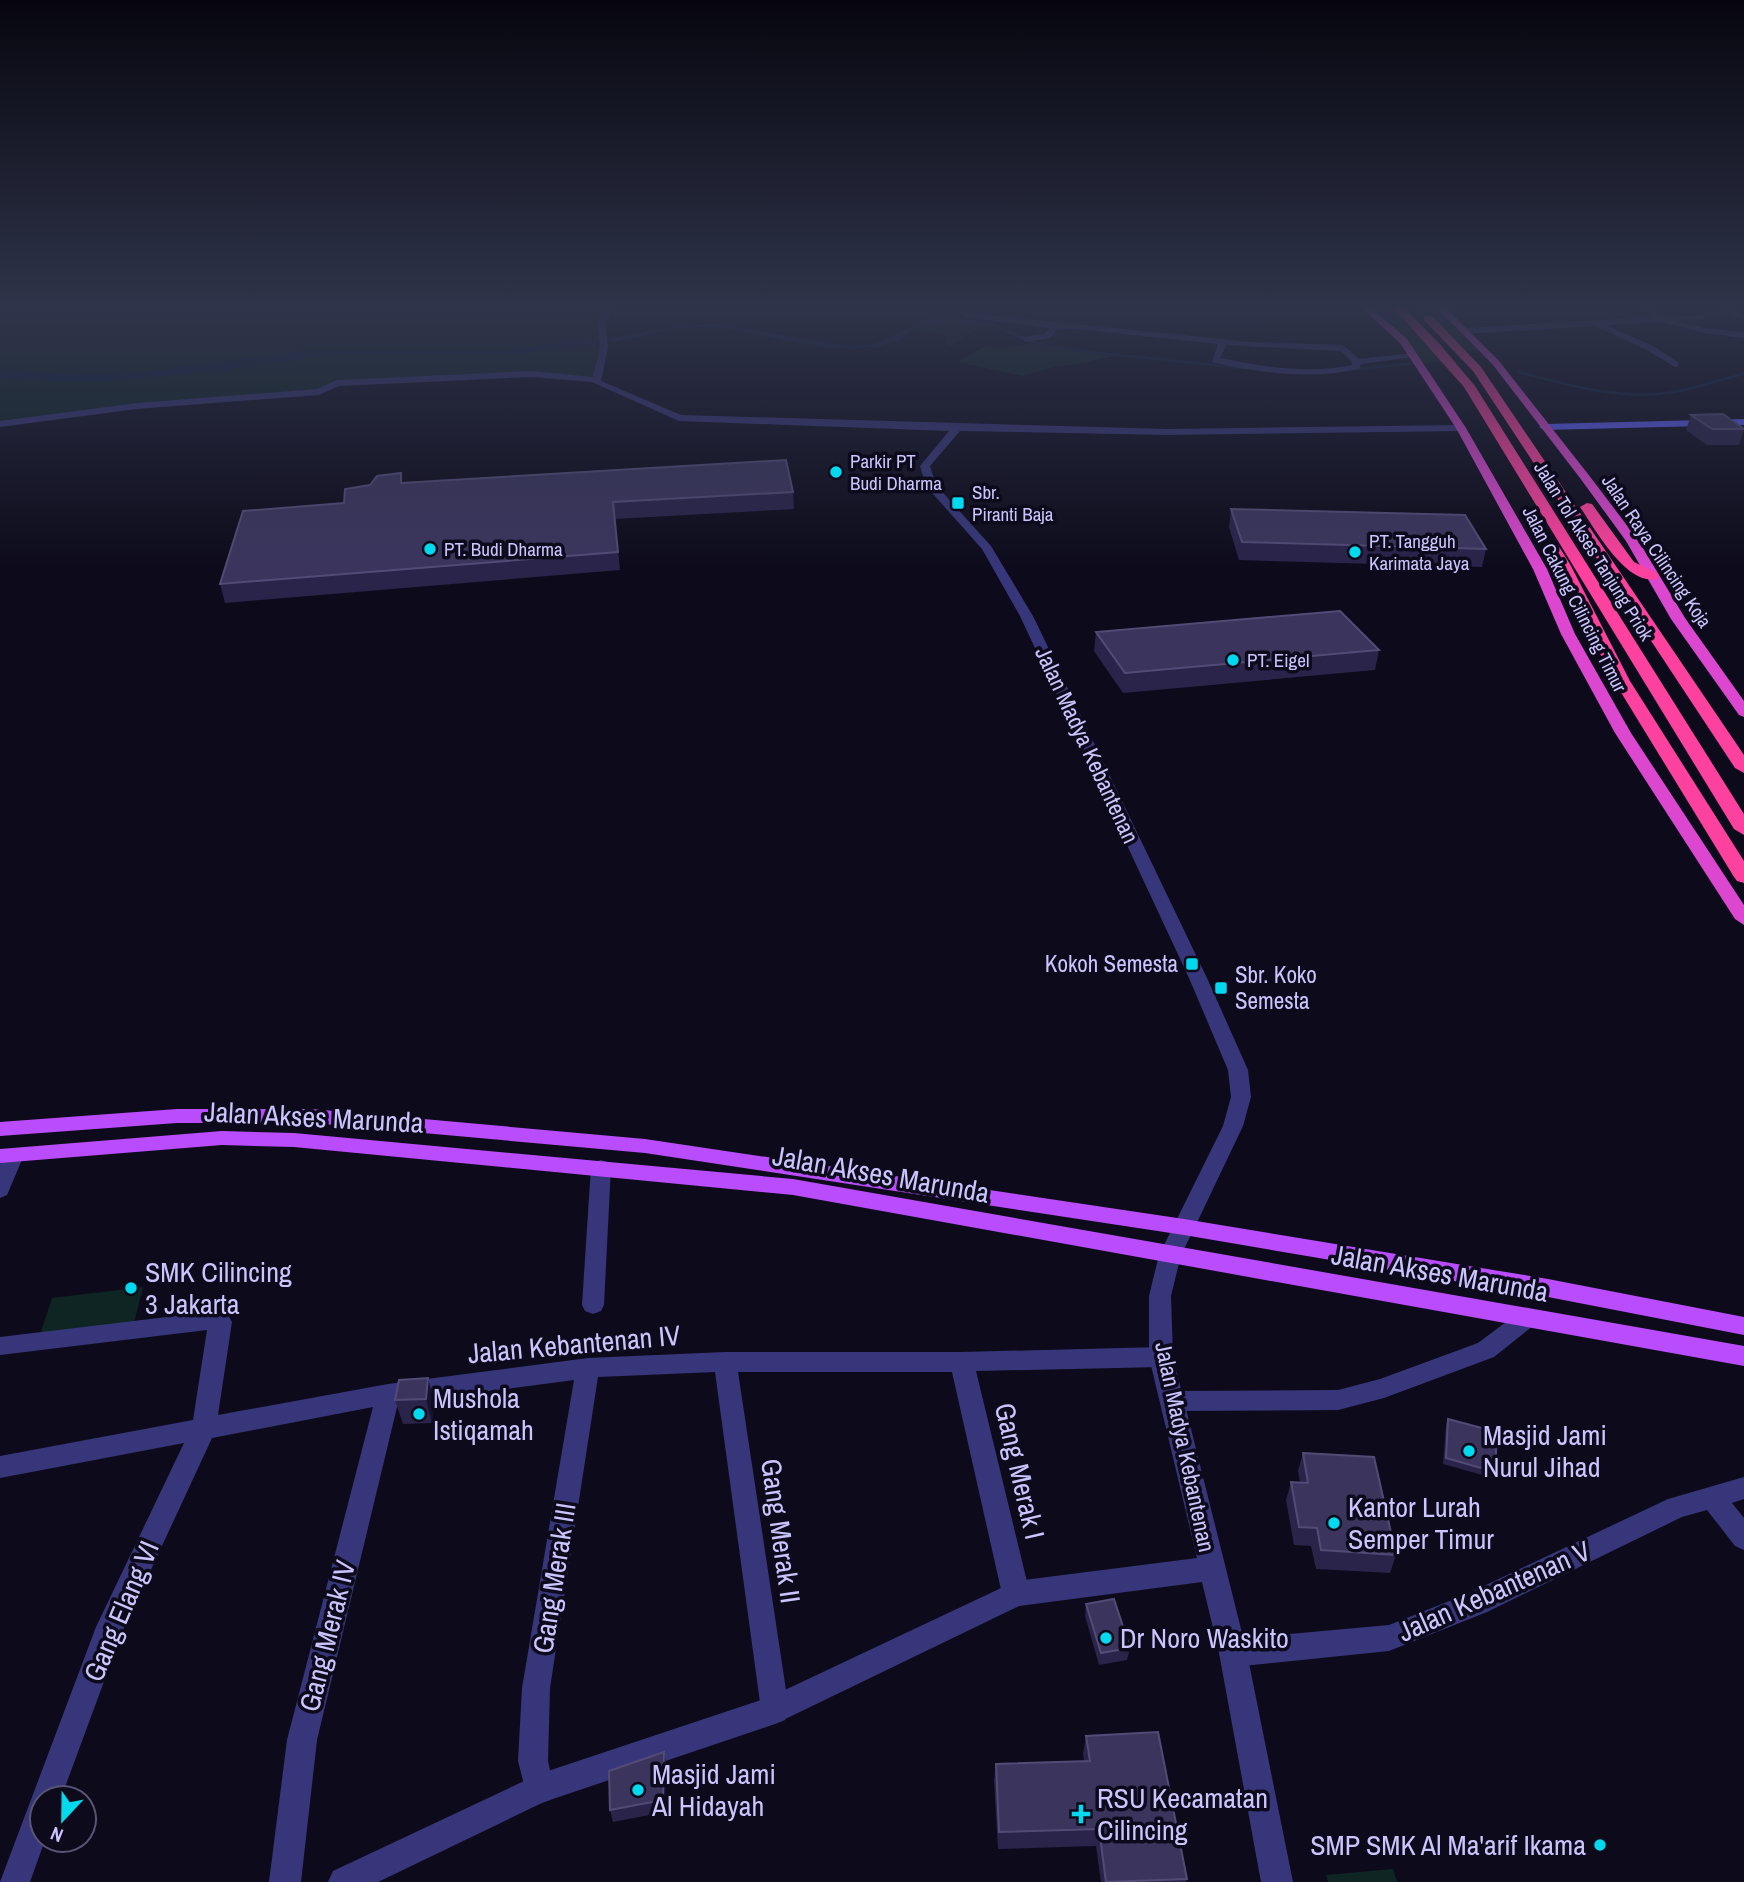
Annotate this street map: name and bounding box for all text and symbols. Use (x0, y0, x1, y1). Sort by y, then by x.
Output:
place label: Parkir PT Budi Dharma (850, 448, 942, 496)
street label: Jalan Tol Akses Tanjung Priok (1528, 456, 1660, 646)
marker: Parkir PT Budi Dharma (828, 464, 844, 480)
street label: Jalan Raya Cilincing Koja (1596, 469, 1718, 633)
place label: Sbr. Piranti Baja (972, 479, 1054, 527)
marker: Sbr. Piranti Baja (950, 495, 966, 511)
street label: Jalan Cakung Cilincing Timur (1517, 502, 1634, 697)
place label: PT. Tangguh Karimata Jaya (1369, 528, 1470, 576)
place label: PT. Budi Dharma (444, 536, 563, 562)
marker: PT. Budi Dharma (422, 541, 438, 557)
marker: PT. Tangguh Karimata Jaya (1347, 544, 1363, 560)
street label: Jalan Madya Kebantenan (1028, 641, 1147, 848)
place label: PT. Eigel (1247, 647, 1309, 673)
marker: PT. Eigel (1225, 652, 1241, 668)
place label: Kokoh Semesta (1045, 948, 1179, 979)
marker: Kokoh Semesta (1184, 956, 1200, 972)
place label: Sbr. Koko Semesta (1235, 959, 1317, 1016)
marker: Sbr. Koko Semesta (1213, 980, 1229, 996)
street label: Jalan Akses Marunda (203, 1092, 425, 1142)
street label: Jalan Akses Marunda (770, 1136, 993, 1212)
street label: Jalan Akses Marunda (1329, 1235, 1552, 1311)
place label: SMK Cilincing 3 Jakarta (145, 1253, 292, 1323)
marker: SMK Cilincing 3 Jakarta (123, 1280, 139, 1296)
street label: Jalan Kebantenan IV (466, 1316, 683, 1372)
street label: Jalan Madya Kebantenan (1148, 1339, 1223, 1555)
place label: Mushola Istiqamah (433, 1379, 534, 1449)
street label: Gang Merak I (986, 1399, 1054, 1543)
marker: Mushola Istiqamah (411, 1406, 427, 1422)
place label: Masjid Jami Nurul Jihad (1483, 1416, 1607, 1486)
marker: Masjid Jami Nurul Jihad (1461, 1443, 1477, 1459)
street label: Gang Merak II (752, 1456, 810, 1606)
place label: Kantor Lurah Semper Timur (1348, 1488, 1494, 1558)
street label: Gang Merak III (523, 1500, 585, 1656)
marker: Kantor Lurah Semper Timur (1326, 1515, 1342, 1531)
street label: Jalan Kebantenan V (1392, 1531, 1597, 1650)
street label: Gang Elang VI (74, 1535, 168, 1687)
street label: Gang Merak IV (290, 1556, 364, 1716)
place label: Dr Noro Waskito (1120, 1619, 1289, 1657)
marker: Dr Noro Waskito (1098, 1630, 1114, 1646)
place label: Masjid Jami Al Hidayah (651, 1755, 776, 1825)
place label: RSU Kecamatan Cilincing (1097, 1779, 1268, 1849)
marker: Masjid Jami Al Hidayah (630, 1782, 646, 1798)
north arrow (28, 1784, 98, 1854)
marker: RSU Kecamatan Cilincing (1071, 1804, 1091, 1824)
text: N (47, 1821, 67, 1849)
place label: SMP SMK Al Ma'arif Ikama (1310, 1826, 1586, 1864)
marker: SMP SMK Al Ma'arif Ikama (1592, 1837, 1608, 1853)

